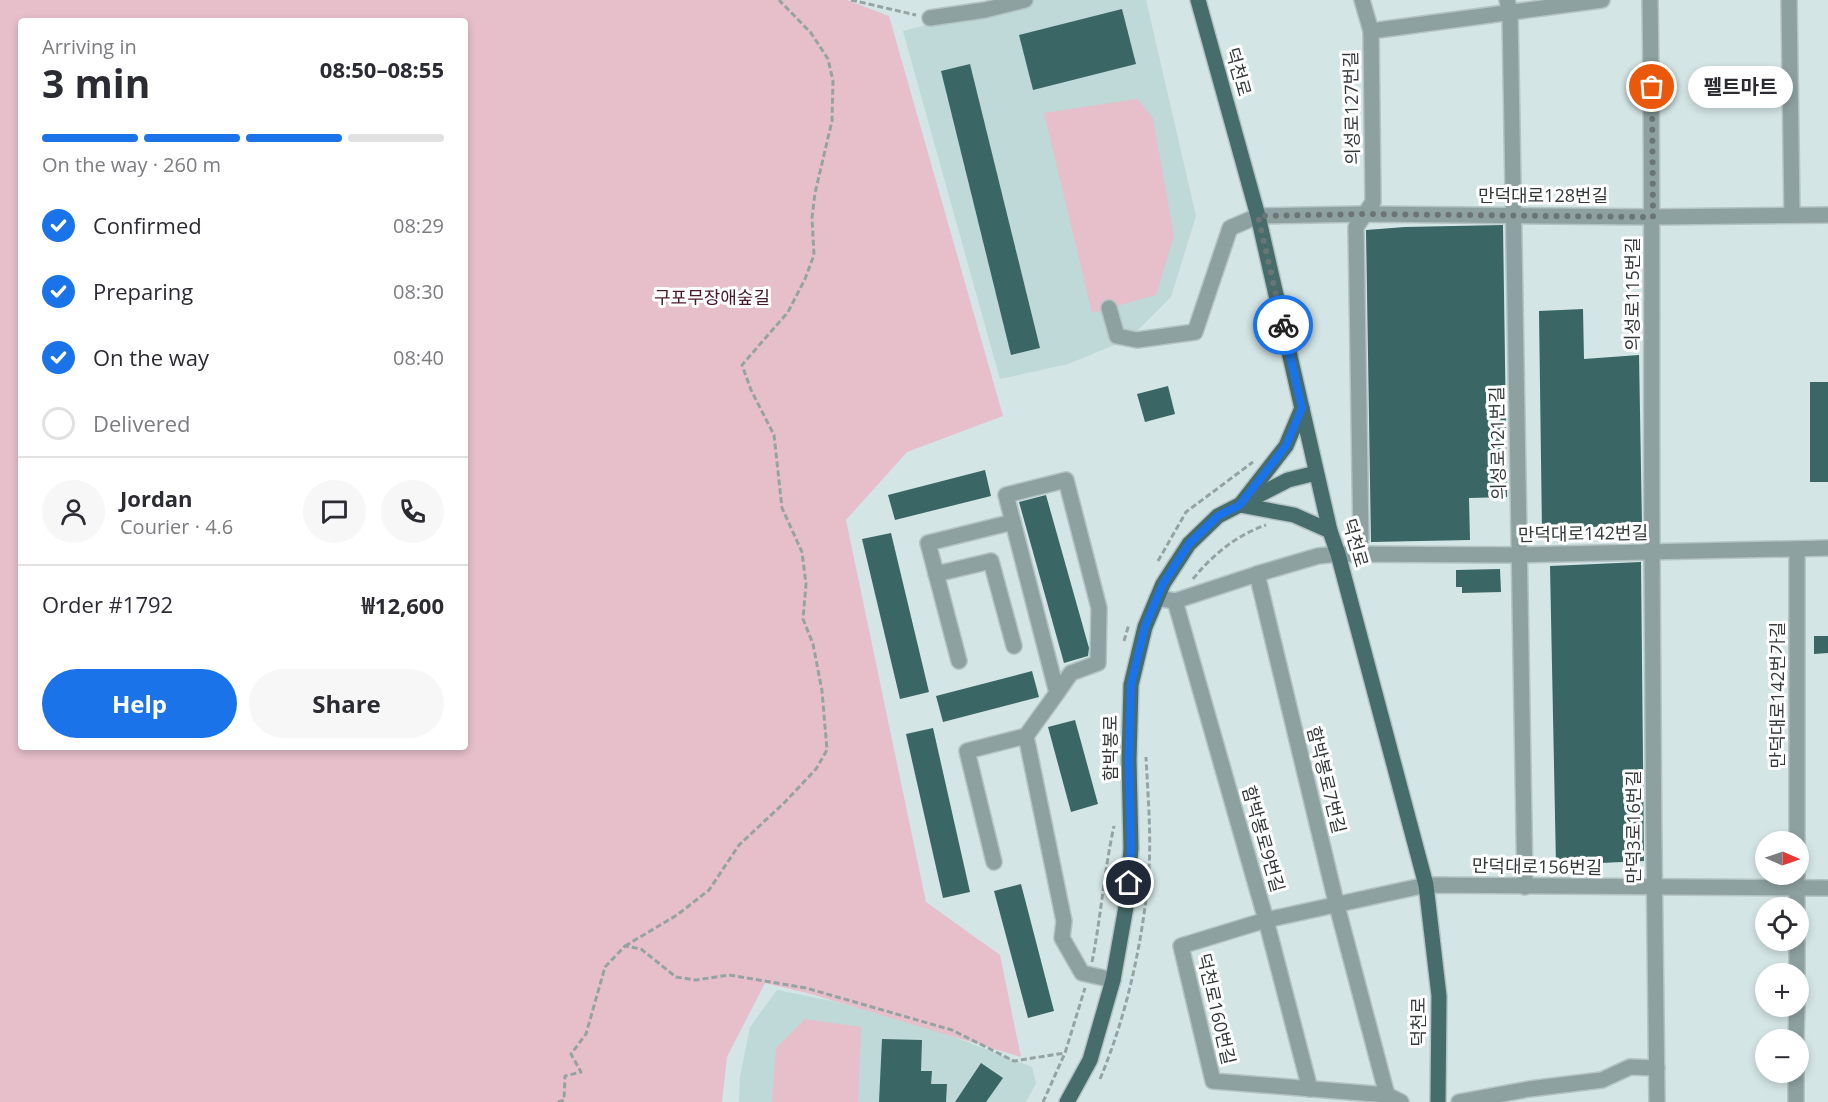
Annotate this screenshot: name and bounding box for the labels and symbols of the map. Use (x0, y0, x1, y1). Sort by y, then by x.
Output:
street label: 덕천로 (1221, 45, 1257, 99)
street label: 의성로127번길 (1338, 51, 1364, 165)
pin (1626, 61, 1677, 112)
callout: 펠트마트 (1688, 66, 1793, 108)
street label: 만덕대로128번길 (1478, 183, 1608, 207)
street label: 의성로115번길 (1620, 237, 1644, 351)
park label: 구포무장애숲길 (654, 285, 770, 309)
courier (1253, 295, 1313, 355)
street label: 의성로121번길 (1484, 386, 1510, 500)
street label: 덕천로 (1338, 516, 1374, 570)
street label: 만덕대로142번길 (1518, 520, 1648, 546)
street label: 만덕대로142번가길 (1765, 622, 1789, 768)
street label: 함박봉로 (1098, 715, 1122, 781)
street label: 함박봉로7번길 (1302, 724, 1352, 836)
street label: 만덕3로16번길 (1621, 770, 1645, 884)
street label: 함박봉로9번길 (1237, 783, 1291, 895)
north arrow (1755, 831, 1809, 885)
street label: 만덕대로156번길 (1472, 853, 1602, 879)
pin (1103, 857, 1154, 908)
street label: 덕천로160번길 (1192, 951, 1241, 1067)
street label: 덕천로 (1406, 997, 1430, 1047)

